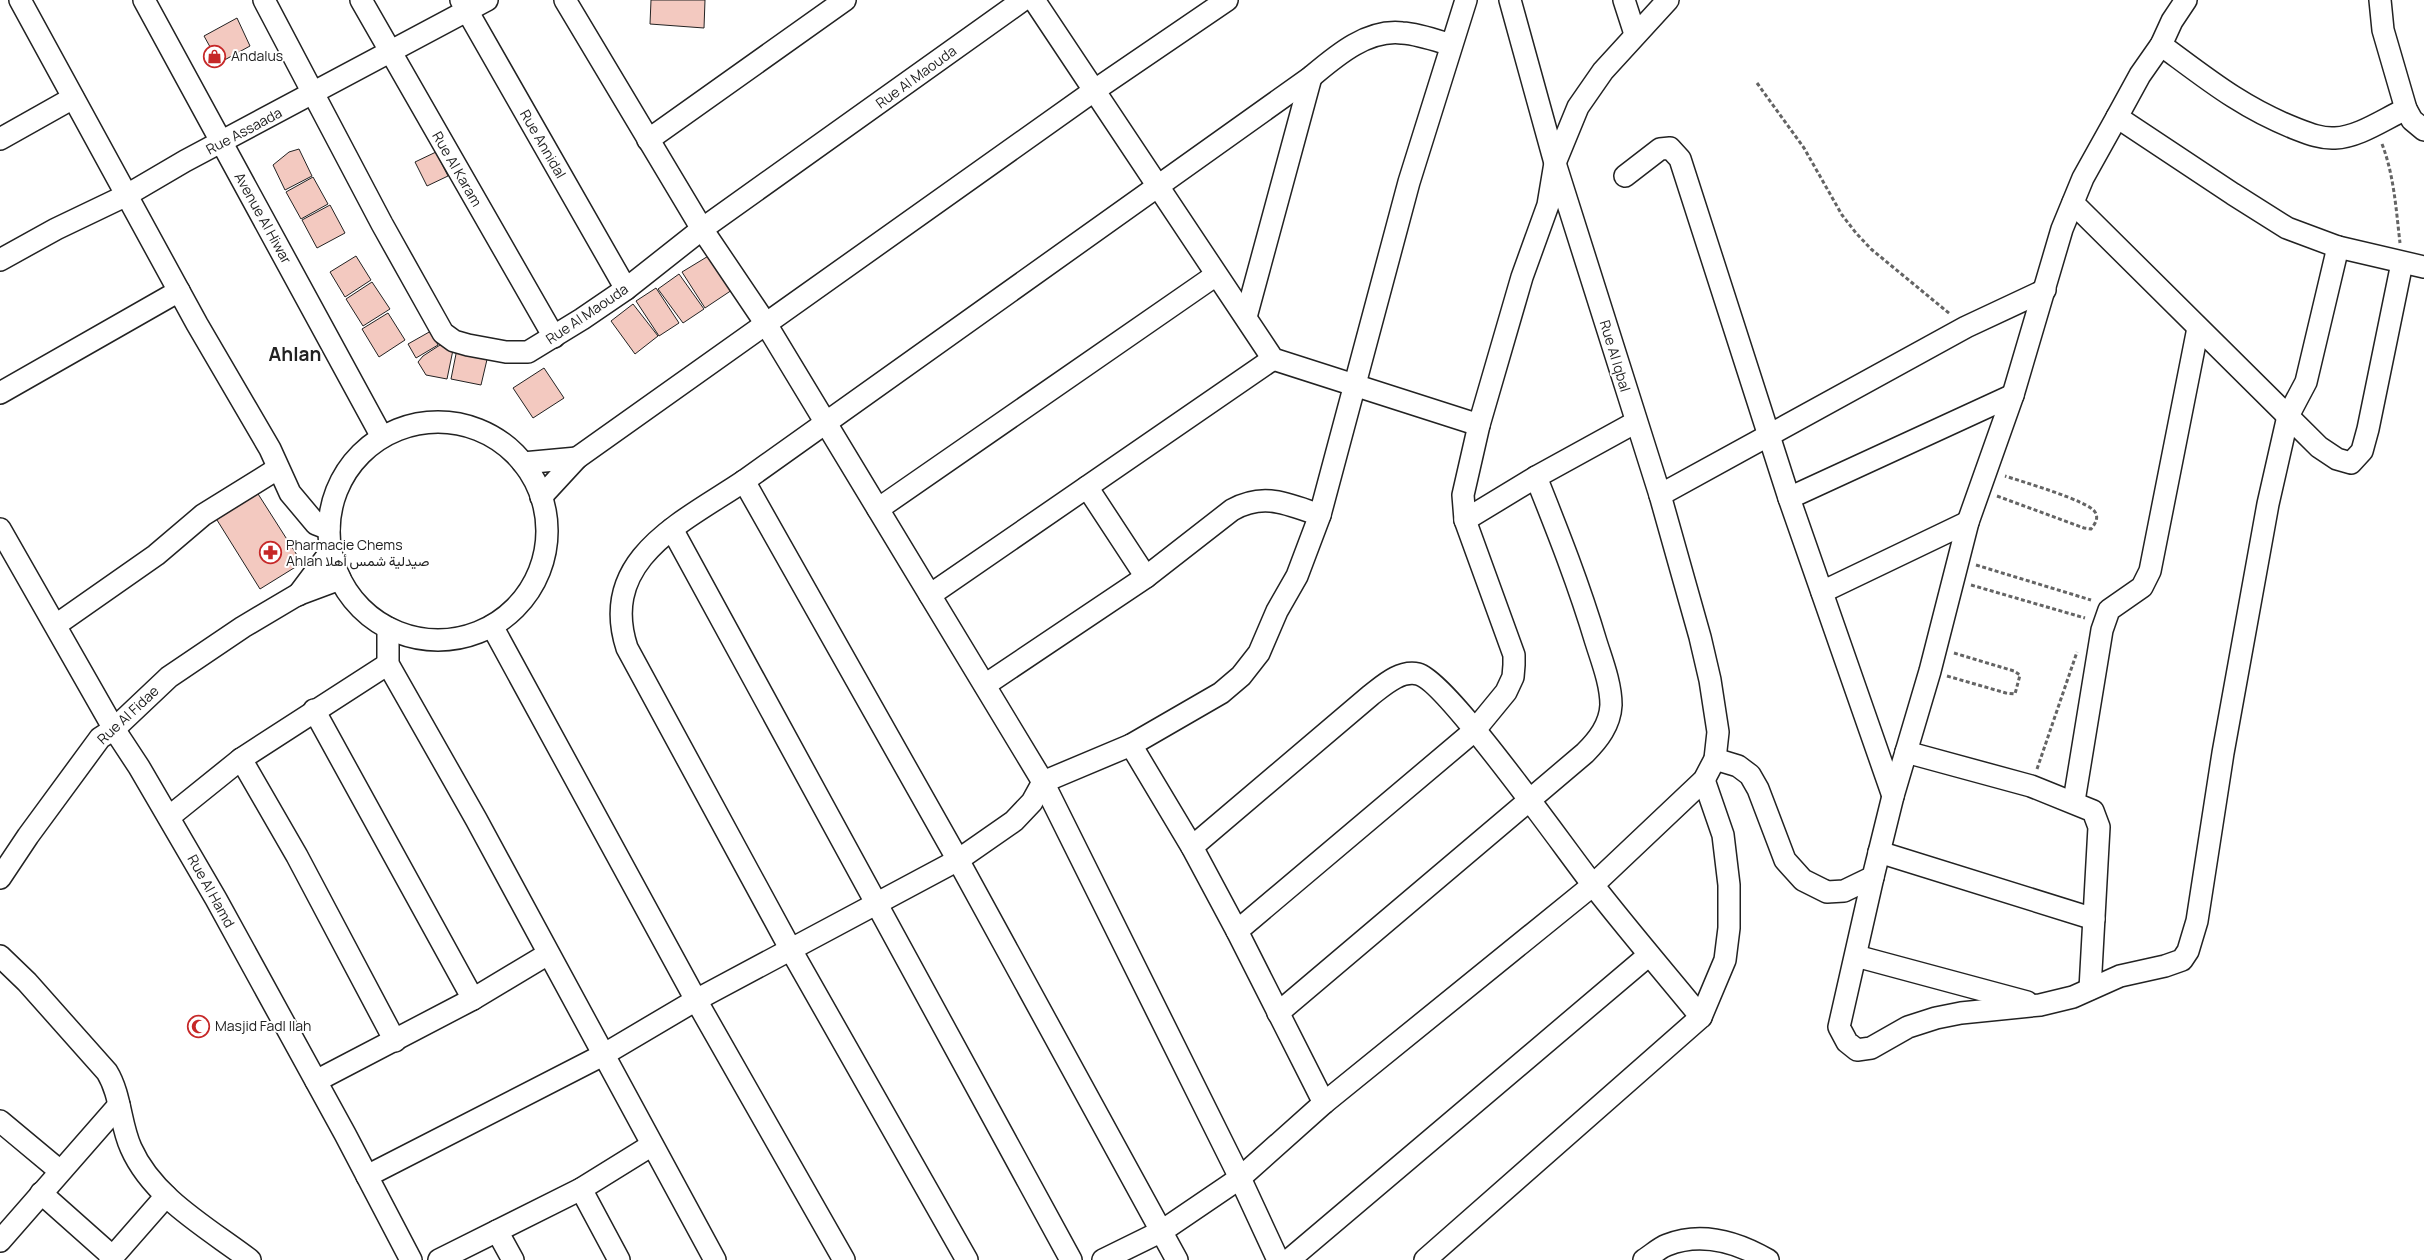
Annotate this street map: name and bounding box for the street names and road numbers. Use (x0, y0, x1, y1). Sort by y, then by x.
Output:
street label: Rue Al Maouda (872, 41, 960, 112)
street label: Rue Assaada (203, 103, 285, 159)
street label: Rue Annidal (516, 106, 571, 182)
street label: Rue Al Karam (428, 128, 487, 210)
street label: Avenue Al Hiwar (230, 169, 296, 267)
street label: Rue Al Maouda (542, 279, 632, 348)
street label: Rue Al Iqbal (1596, 318, 1635, 394)
street label: Rue Al Fidae (93, 681, 163, 748)
street label: Rue Al Hamd (184, 851, 239, 931)

